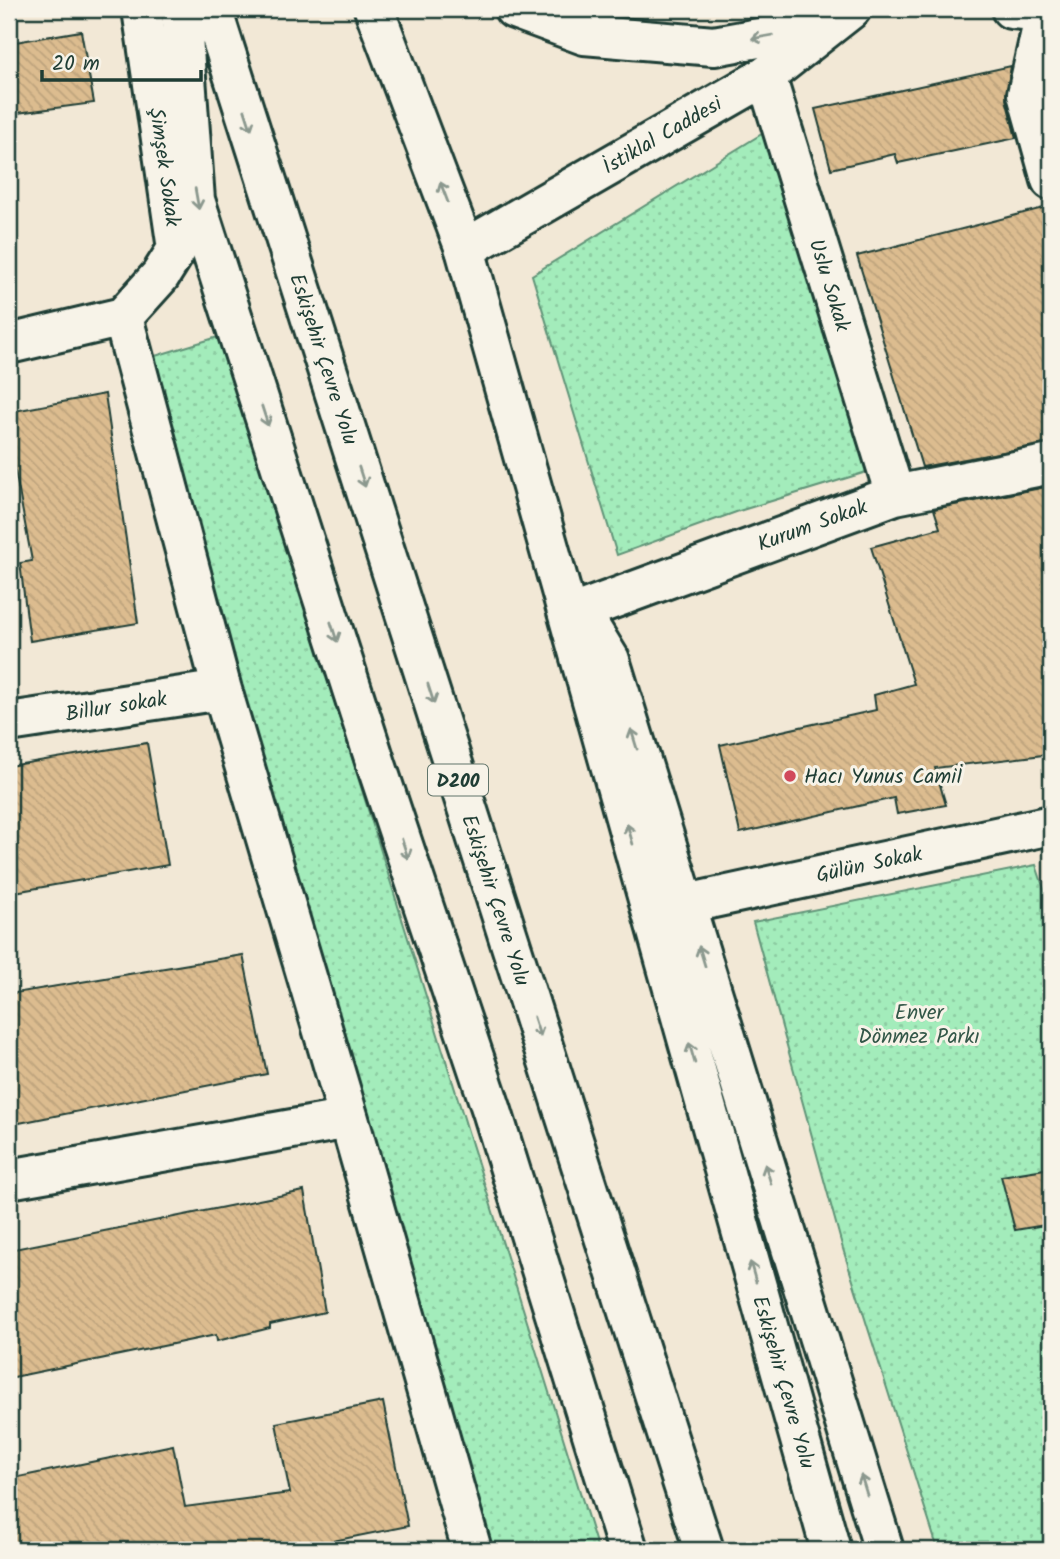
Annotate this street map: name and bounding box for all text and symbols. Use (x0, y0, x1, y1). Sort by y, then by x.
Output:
one-way arrow (751, 31, 774, 44)
scale bar (42, 38, 201, 82)
text: 20 m (52, 48, 100, 81)
street label: İstiklal Caddesi (597, 88, 730, 184)
street label: Şimşek Sokak (139, 106, 188, 229)
one-way arrow (242, 109, 255, 131)
one-way arrow (437, 182, 449, 204)
one-way arrow (190, 187, 204, 210)
street label: Uslu Sokak (799, 235, 858, 336)
street label: Eskişehir Çevre Yolu (279, 269, 366, 450)
one-way arrow (259, 404, 272, 426)
one-way arrow (356, 466, 369, 488)
street label: Kurum Sokak (753, 491, 872, 562)
one-way arrow (329, 621, 342, 643)
street label: Billur sokak (63, 683, 169, 732)
one-way arrow (425, 683, 438, 705)
one-way arrow (627, 728, 640, 750)
place label: Hacı Yunus Camiİ (804, 761, 963, 794)
road number: D200 (428, 764, 488, 796)
marker: Hacı Yunus Camiİ (782, 768, 798, 784)
street label: Eskişehir Çevre Yolu (451, 810, 538, 991)
one-way arrow (623, 823, 636, 846)
one-way arrow (399, 837, 412, 859)
street label: Gülün Sokak (813, 838, 926, 893)
one-way arrow (694, 946, 707, 968)
park label: Enver Dönmez Parkı (858, 997, 980, 1054)
one-way arrow (532, 1016, 545, 1038)
one-way arrow (684, 1042, 697, 1064)
one-way arrow (761, 1163, 774, 1185)
one-way arrow (746, 1261, 759, 1283)
street label: Eskişehir Çevre Yolu (742, 1292, 823, 1473)
one-way arrow (857, 1474, 870, 1496)

